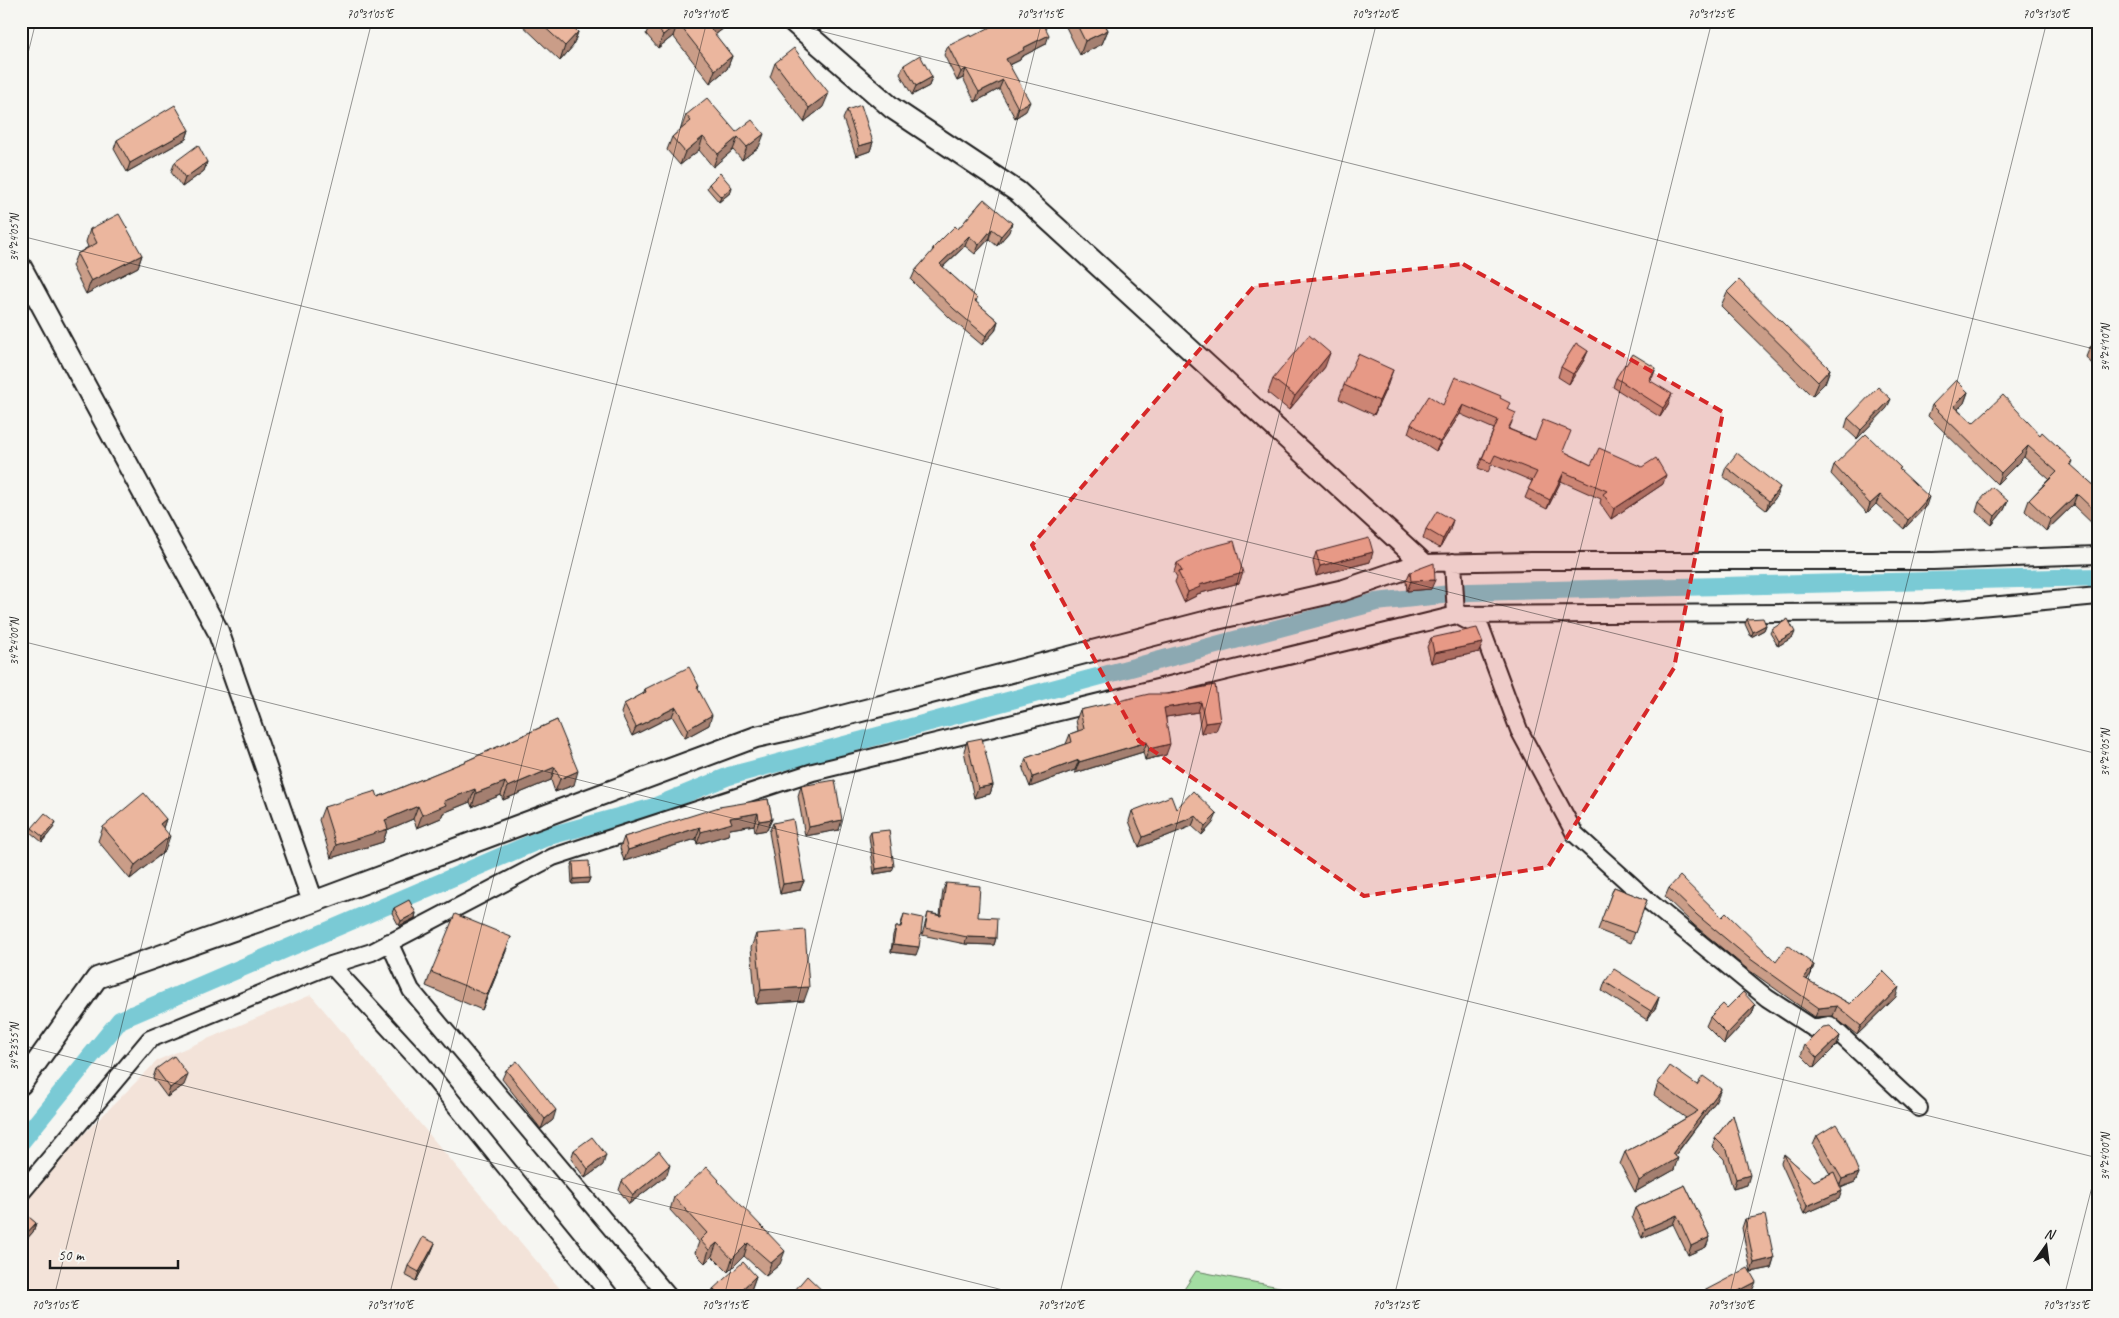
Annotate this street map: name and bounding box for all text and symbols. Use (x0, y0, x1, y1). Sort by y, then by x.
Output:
text: 70°31'05"E (347, 6, 395, 22)
text: 70°31'10"E (682, 6, 730, 22)
text: 70°31'15"E (1017, 6, 1065, 22)
text: 70°31'20"E (1352, 6, 1400, 22)
text: 70°31'25"E (1688, 6, 1736, 22)
text: 70°31'30"E (2023, 6, 2071, 22)
text: 34°24'05"N (6, 213, 22, 262)
text: 34°24'10"N (2097, 323, 2113, 372)
text: 34°24'00"N (6, 617, 22, 666)
text: 34°24'05"N (2097, 728, 2113, 777)
text: 34°23'55"N (6, 1022, 22, 1071)
text: 34°24'00"N (2097, 1132, 2113, 1181)
north arrow (2022, 1220, 2072, 1270)
text: N (2043, 1225, 2058, 1244)
scale bar (50, 1238, 178, 1270)
text: 50 m (58, 1246, 85, 1265)
text: 70°31'05"E (32, 1297, 80, 1313)
text: 70°31'10"E (367, 1297, 415, 1313)
text: 70°31'15"E (702, 1297, 750, 1313)
text: 70°31'20"E (1038, 1297, 1086, 1313)
text: 70°31'25"E (1373, 1297, 1421, 1313)
text: 70°31'30"E (1708, 1297, 1756, 1313)
text: 70°31'35"E (2043, 1297, 2091, 1313)

